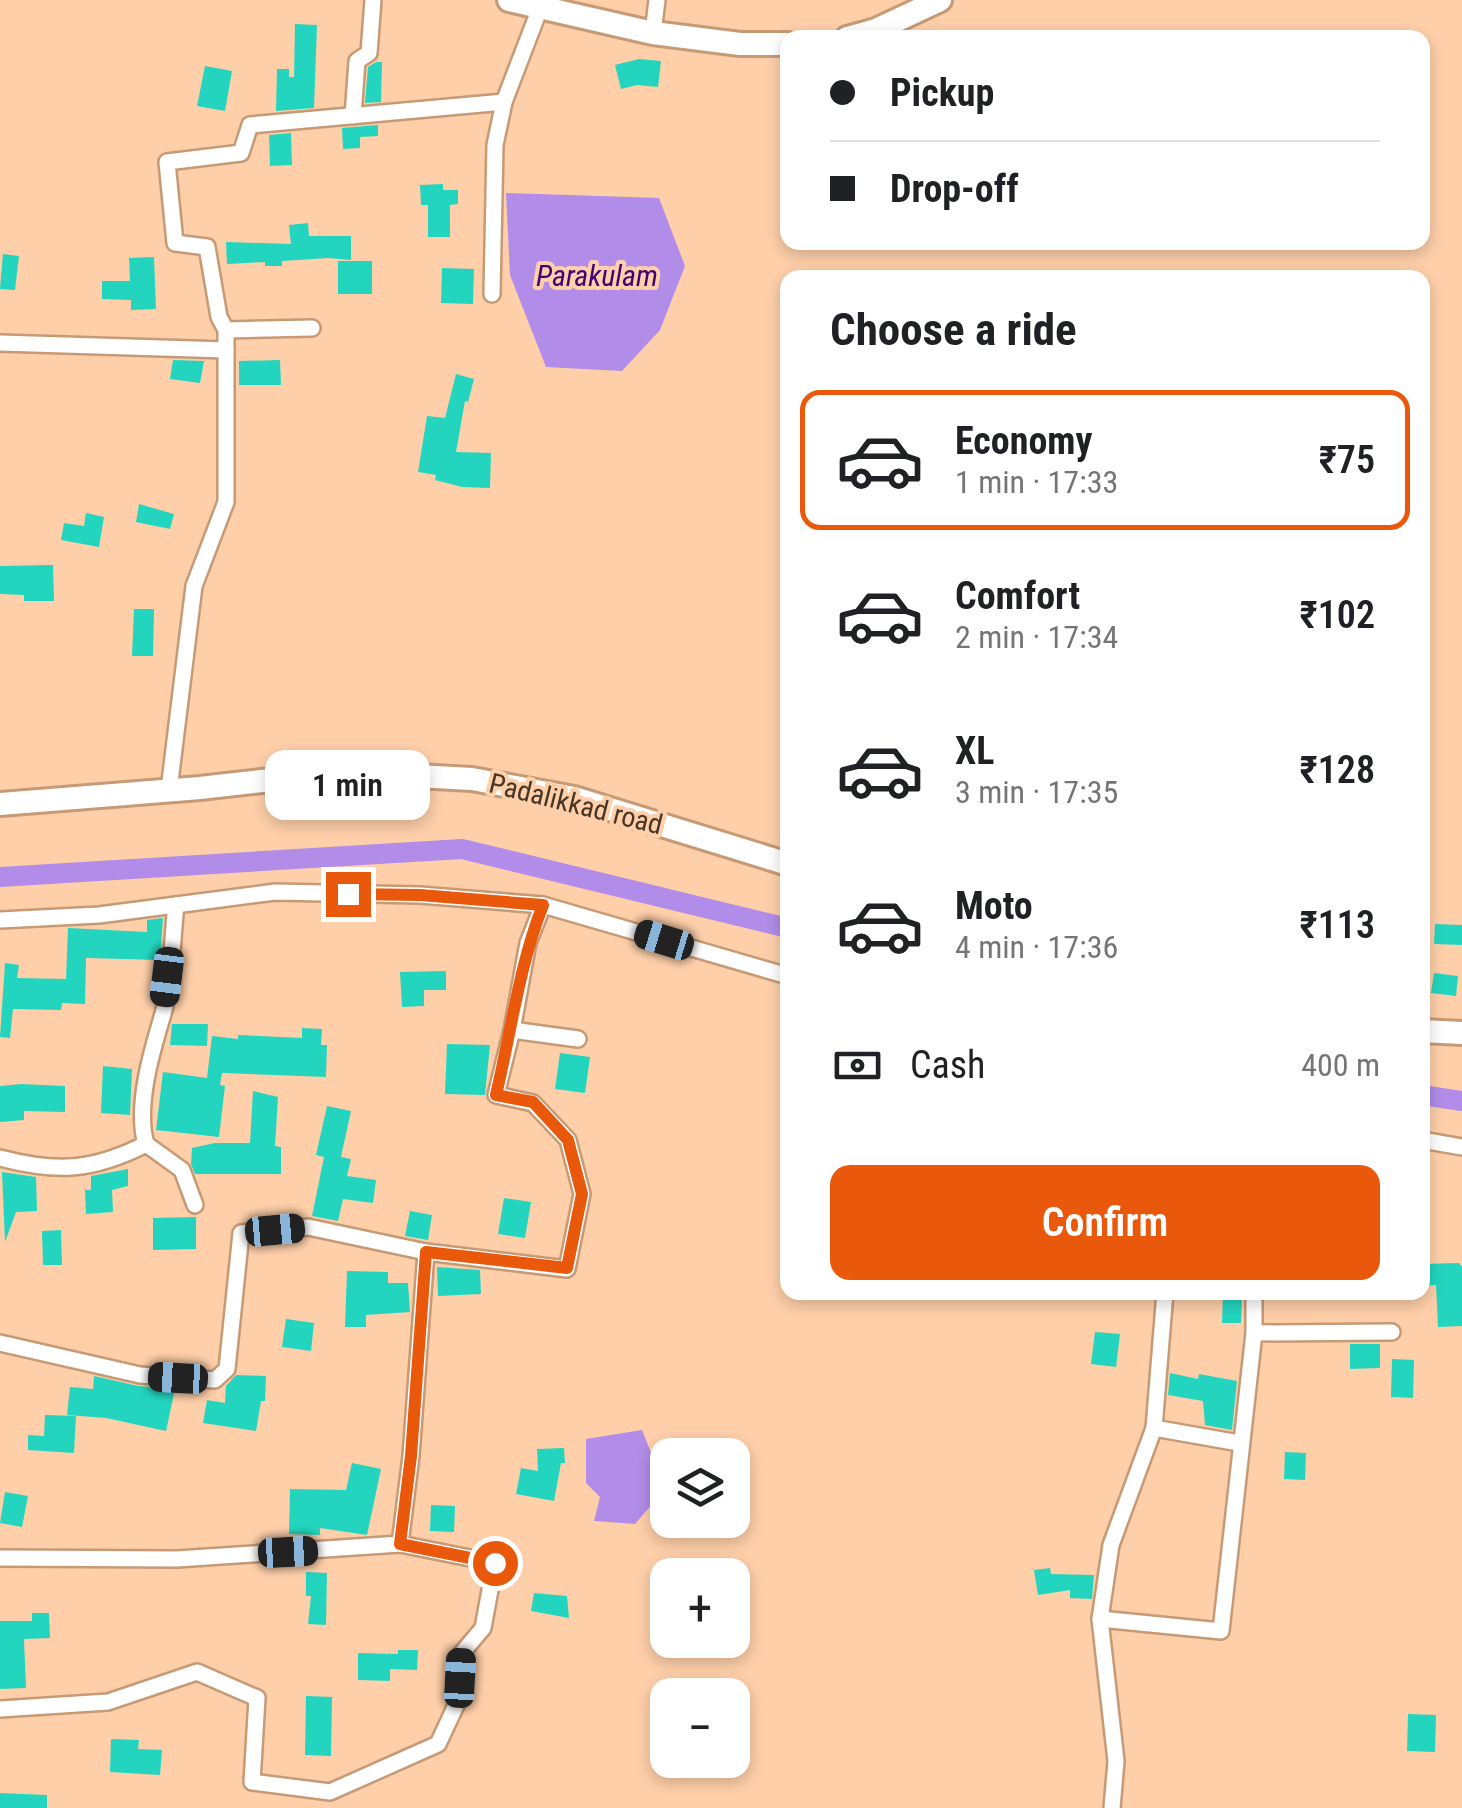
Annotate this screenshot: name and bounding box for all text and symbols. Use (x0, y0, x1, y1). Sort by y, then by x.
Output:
text: Pickup (890, 71, 994, 115)
text: Drop-off (890, 167, 1019, 211)
water label: Parakulam (536, 258, 658, 293)
text: Choose a ride (830, 303, 1077, 356)
icon: car (835, 415, 925, 505)
text: Economy (955, 419, 1092, 463)
text: ₹75 (1319, 438, 1375, 482)
text: 1 min · 17:33 (955, 463, 1118, 501)
icon: car (835, 570, 925, 660)
text: Comfort (955, 574, 1080, 618)
text: ₹102 (1300, 593, 1375, 637)
text: 2 min · 17:34 (955, 618, 1118, 656)
icon: car (835, 725, 925, 815)
text: XL (955, 729, 994, 773)
text: ₹128 (1300, 748, 1375, 792)
callout: 1 min (266, 749, 430, 819)
text: 1 min (312, 766, 383, 804)
street label: Padalikkad road (486, 767, 666, 841)
text: 3 min · 17:35 (955, 773, 1118, 811)
route end (326, 872, 371, 917)
icon: car (835, 880, 925, 970)
text: Moto (955, 884, 1033, 928)
text: ₹113 (1300, 903, 1375, 947)
car (631, 917, 697, 963)
text: 4 min · 17:36 (955, 928, 1118, 966)
car (148, 945, 186, 1009)
icon: cash (830, 1038, 885, 1093)
text: Cash (910, 1043, 985, 1087)
text: 400 m (1301, 1046, 1380, 1084)
button: Confirm (830, 1165, 1380, 1280)
car (244, 1212, 306, 1248)
car (147, 1361, 209, 1395)
map controls (650, 1438, 750, 1778)
button: layers (650, 1438, 750, 1538)
car (257, 1535, 319, 1569)
route start (473, 1541, 518, 1586)
button: + (650, 1558, 750, 1658)
car (443, 1647, 477, 1709)
button: − (650, 1678, 750, 1778)

